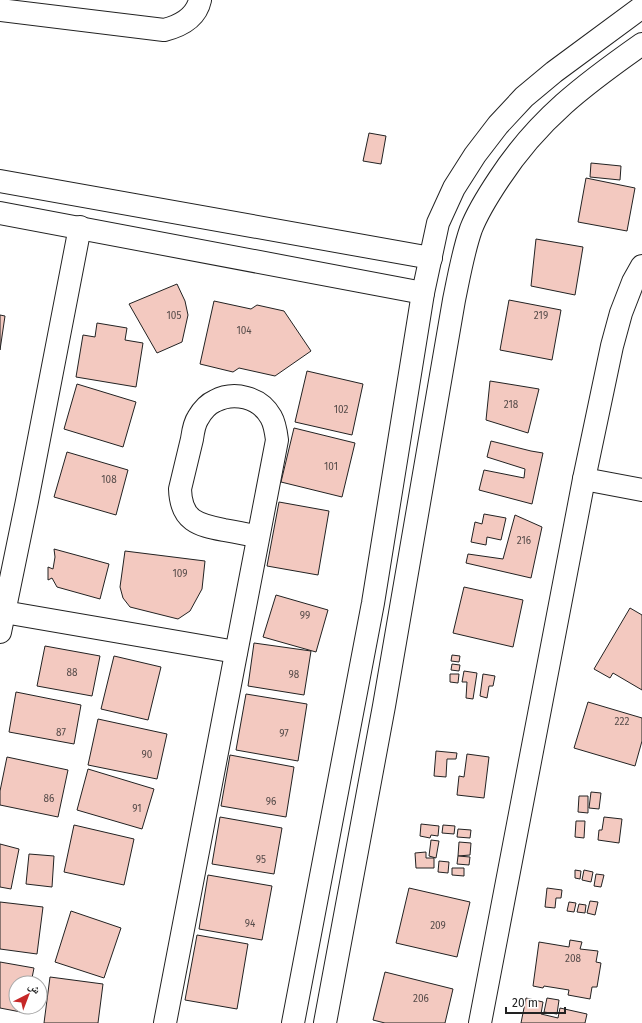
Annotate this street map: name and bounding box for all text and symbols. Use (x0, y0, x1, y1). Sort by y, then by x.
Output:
house number: 105 (167, 310, 181, 322)
house number: 219 (534, 310, 548, 322)
house number: 104 (236, 325, 252, 337)
house number: 218 (504, 399, 519, 411)
house number: 102 (334, 404, 348, 416)
house number: 101 (324, 461, 338, 473)
house number: 108 (101, 474, 117, 486)
house number: 216 (517, 535, 531, 547)
house number: 109 (172, 568, 188, 580)
house number: 99 (300, 610, 310, 622)
house number: 88 (66, 667, 78, 679)
house number: 98 (289, 669, 300, 681)
house number: 222 (615, 716, 629, 728)
house number: 87 (56, 727, 66, 739)
house number: 97 (279, 728, 289, 740)
house number: 90 (142, 749, 153, 761)
house number: 86 (44, 793, 54, 805)
house number: 96 (266, 796, 276, 808)
house number: 91 (132, 803, 142, 815)
house number: 95 (256, 854, 266, 866)
house number: 94 (245, 918, 256, 930)
house number: 209 (430, 920, 446, 932)
house number: 208 (565, 953, 582, 965)
north arrow (8, 975, 48, 1015)
text: ش (25, 979, 43, 998)
scale bar (506, 989, 565, 1015)
house number: 206 (413, 993, 429, 1005)
text: 20 m (512, 996, 538, 1010)

